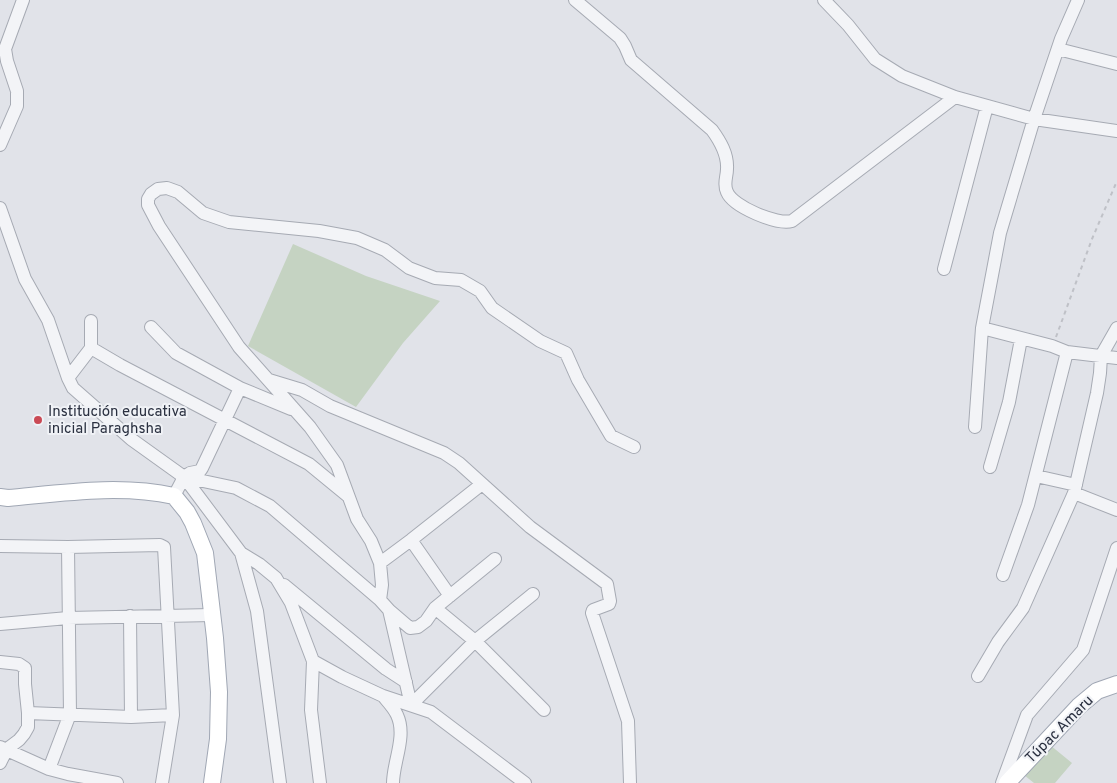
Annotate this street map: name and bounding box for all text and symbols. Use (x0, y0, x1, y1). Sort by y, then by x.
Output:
place label: Institución educativa inicial Paraghsha (48, 403, 187, 439)
marker: Institución educativa inicial Paraghsha (32, 414, 44, 426)
street label: Túpac Amaru (1022, 692, 1098, 768)

